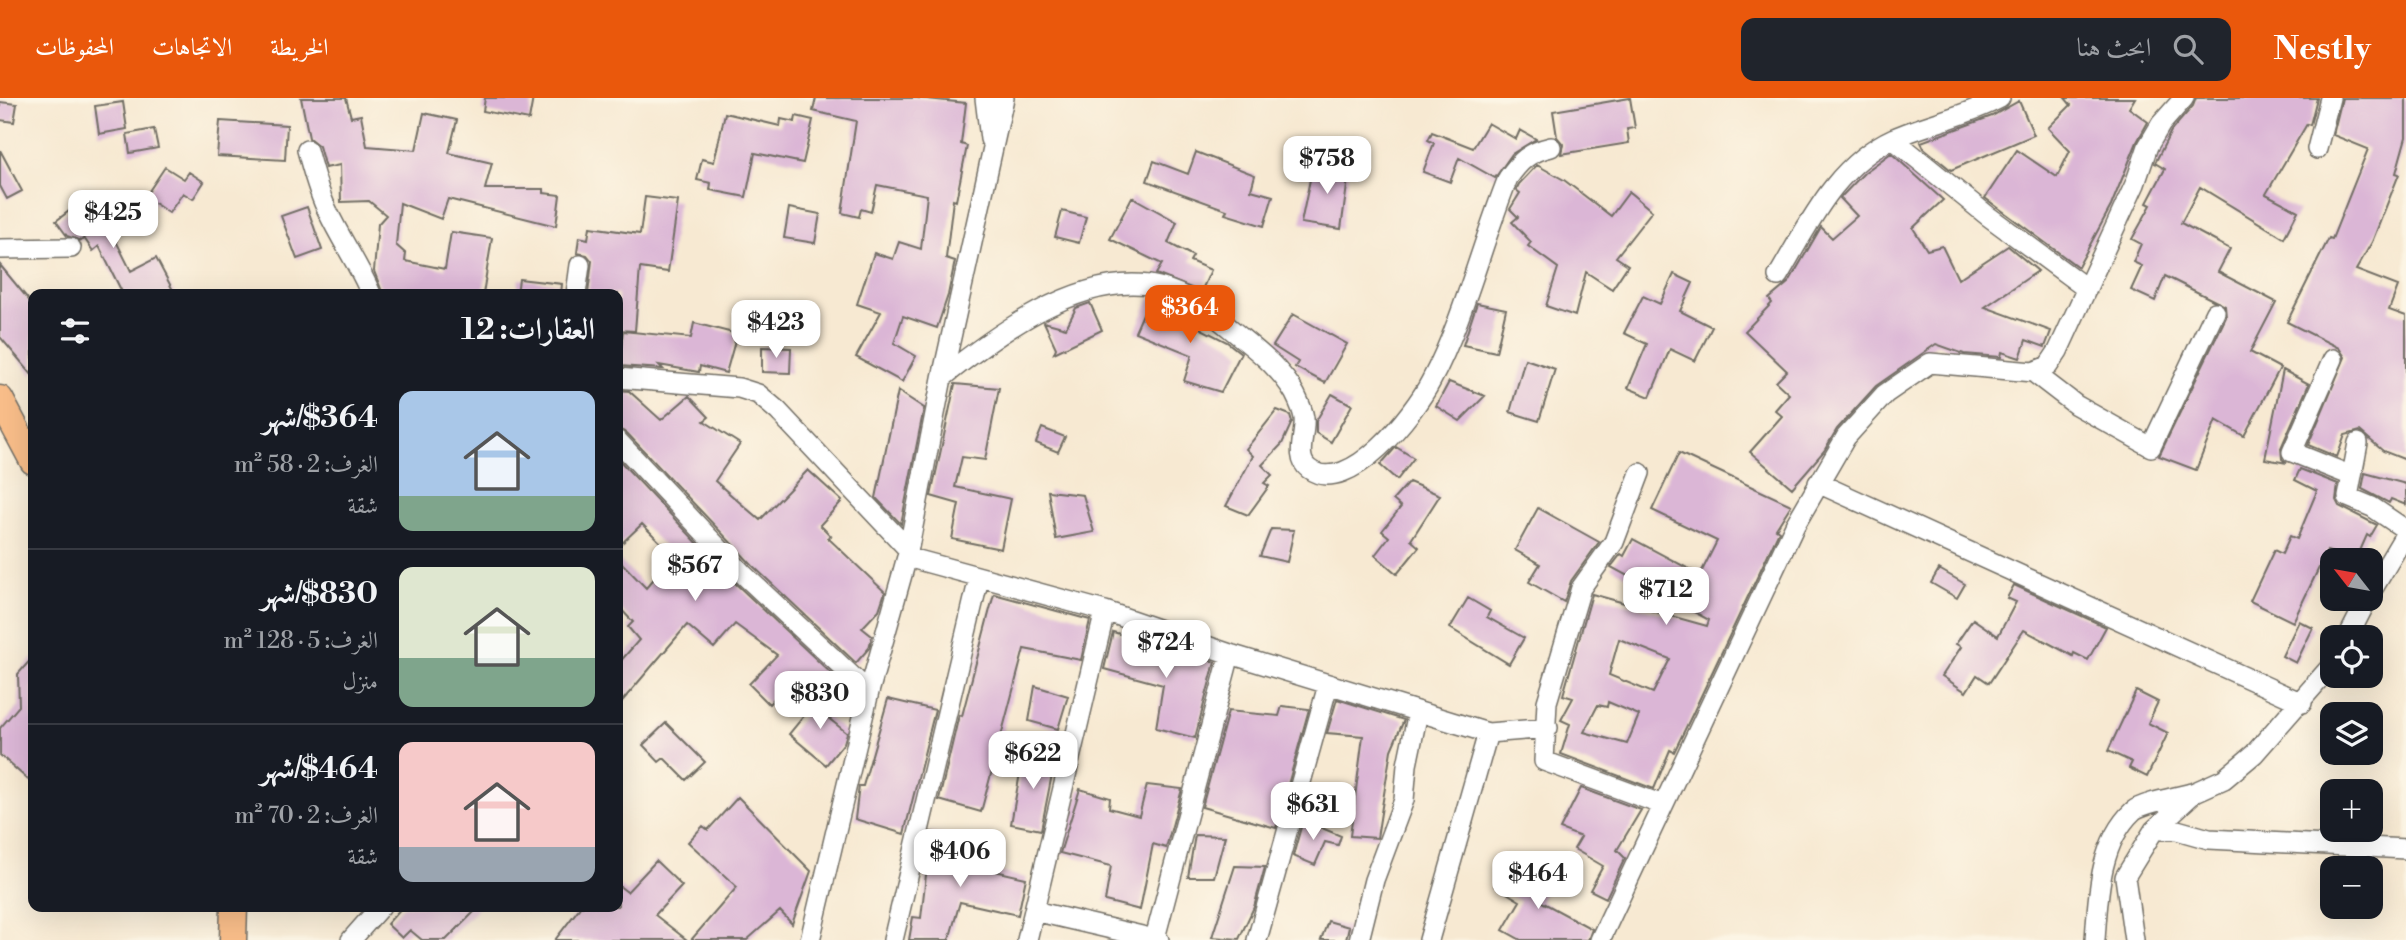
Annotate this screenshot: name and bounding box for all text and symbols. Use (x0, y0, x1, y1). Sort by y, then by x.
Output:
search box (1741, 18, 2231, 81)
text: Nestly (2273, 29, 2371, 70)
icon: search (2169, 30, 2207, 68)
text: ابحث هنا (2077, 32, 2151, 64)
text: المحفوظات (35, 33, 114, 63)
text: الاتجاهات (152, 33, 232, 63)
text: الخريطة (270, 33, 329, 63)
pin: $758 (1286, 136, 1368, 196)
text: $758 (1299, 145, 1355, 173)
pin: $425 (72, 190, 154, 250)
text: $425 (84, 199, 142, 227)
pin: $364 (1149, 286, 1231, 345)
text: $364 (1161, 294, 1219, 322)
pin: $423 (735, 300, 817, 360)
text: $423 (747, 309, 805, 337)
text: العقارات: 12 (461, 311, 595, 349)
icon: filters (56, 312, 94, 350)
text: $364/شهر (262, 399, 378, 437)
icon: home (455, 419, 539, 503)
text: الغرف: 2 · 58 m² (234, 451, 378, 479)
text: شقة (348, 492, 378, 520)
pin: $567 (654, 544, 736, 603)
north arrow (2320, 548, 2384, 611)
map controls (2320, 548, 2383, 919)
text: $567 (668, 552, 722, 580)
pin: $712 (1625, 568, 1707, 627)
text: $830/شهر (261, 575, 378, 613)
text: $712 (1639, 576, 1693, 604)
icon: home (455, 595, 539, 679)
pin: $724 (1125, 620, 1207, 680)
button: locate (2320, 625, 2383, 688)
text: الغرف: 5 · 128 m² (224, 627, 378, 655)
text: $724 (1138, 629, 1194, 657)
text: منزل (343, 668, 378, 696)
pin: $830 (779, 672, 861, 731)
text: $830 (791, 680, 849, 708)
button: layers (2320, 702, 2383, 765)
pin: $622 (992, 732, 1074, 791)
text: $622 (1005, 740, 1061, 768)
text: $464/شهر (260, 750, 378, 788)
icon: home (455, 770, 539, 854)
button: + (2320, 779, 2383, 842)
pin: $631 (1272, 782, 1354, 842)
text: $631 (1287, 791, 1339, 819)
text: الغرف: 2 · 70 m² (234, 802, 378, 830)
pin: $406 (919, 830, 1001, 889)
text: $406 (930, 838, 990, 866)
text: شقة (348, 843, 378, 871)
pin: $464 (1497, 852, 1579, 911)
button: − (2320, 856, 2383, 919)
text: $464 (1508, 860, 1568, 888)

